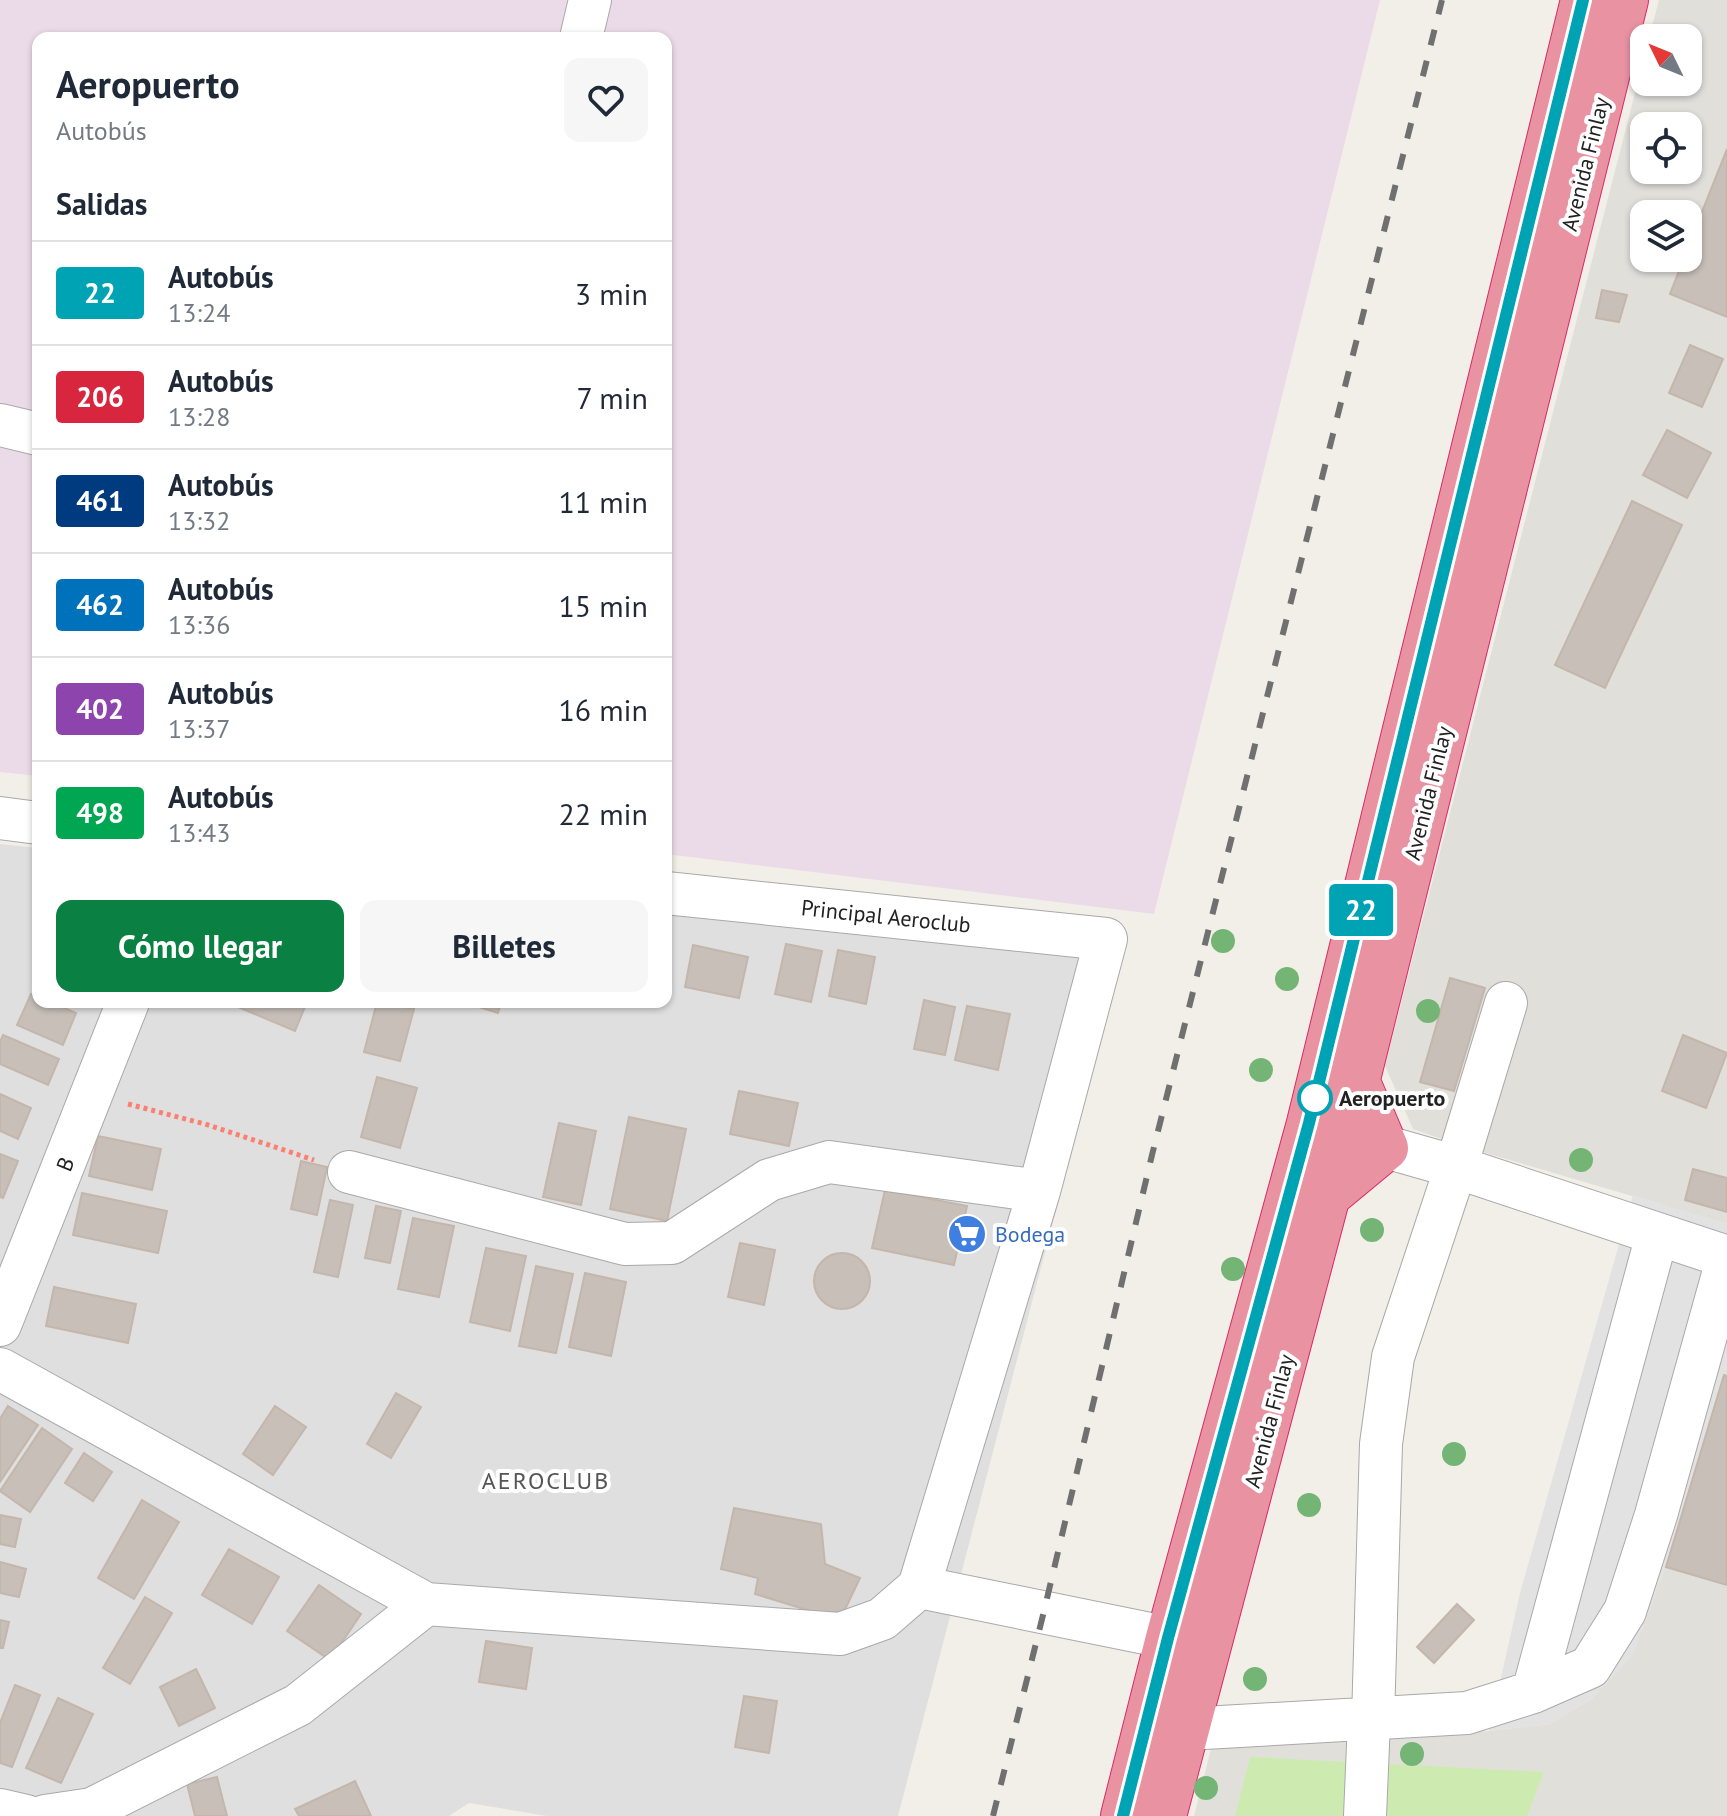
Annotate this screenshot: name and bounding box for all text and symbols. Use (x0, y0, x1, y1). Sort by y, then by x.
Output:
north arrow (1630, 24, 1702, 96)
map controls (1630, 24, 1702, 272)
button: heart (564, 58, 648, 142)
text: Aeropuerto (56, 59, 240, 108)
street label: Avenida Finlay (1555, 93, 1615, 234)
button: locate (1630, 112, 1702, 184)
text: Autobús (56, 114, 147, 147)
text: Salidas (56, 184, 147, 223)
button: layers (1630, 200, 1702, 272)
text: Autobús (168, 257, 274, 296)
text: 22 (84, 274, 116, 311)
text: 3 min (575, 274, 648, 313)
text: 13:24 (168, 296, 230, 329)
text: Autobús (168, 361, 274, 400)
text: 206 (76, 378, 124, 415)
text: 7 min (576, 378, 648, 417)
text: 13:28 (168, 400, 230, 433)
text: Autobús (168, 465, 274, 504)
text: 461 (76, 482, 124, 519)
text: 11 min (558, 482, 648, 521)
text: 13:32 (168, 504, 230, 537)
text: Autobús (168, 569, 274, 608)
text: 462 (76, 586, 124, 623)
text: 15 min (558, 586, 648, 625)
text: 13:36 (168, 608, 230, 641)
text: Autobús (168, 673, 274, 712)
text: 402 (76, 690, 124, 727)
text: 16 min (558, 690, 648, 729)
text: 13:37 (168, 712, 230, 745)
street label: Avenida Finlay (1398, 722, 1458, 863)
text: Autobús (168, 777, 274, 816)
text: 498 (76, 794, 124, 831)
text: 22 min (558, 794, 648, 833)
text: 13:43 (168, 816, 230, 849)
line badge: 22 (1325, 884, 1397, 936)
text: 22 (1345, 891, 1377, 928)
street label: Principal Aeroclub (800, 893, 972, 939)
button: Cómo llegar (56, 900, 344, 992)
button: Billetes (360, 900, 648, 992)
marker: Aeropuerto (1298, 1081, 1332, 1115)
place label: Aeropuerto (1339, 1084, 1445, 1112)
street label: B (50, 1153, 80, 1175)
supermarket icon: Bodega (946, 1213, 988, 1255)
place label: Bodega (995, 1220, 1065, 1248)
street label: Avenida Finlay (1238, 1350, 1300, 1491)
district label: AEROCLUB (482, 1465, 610, 1496)

